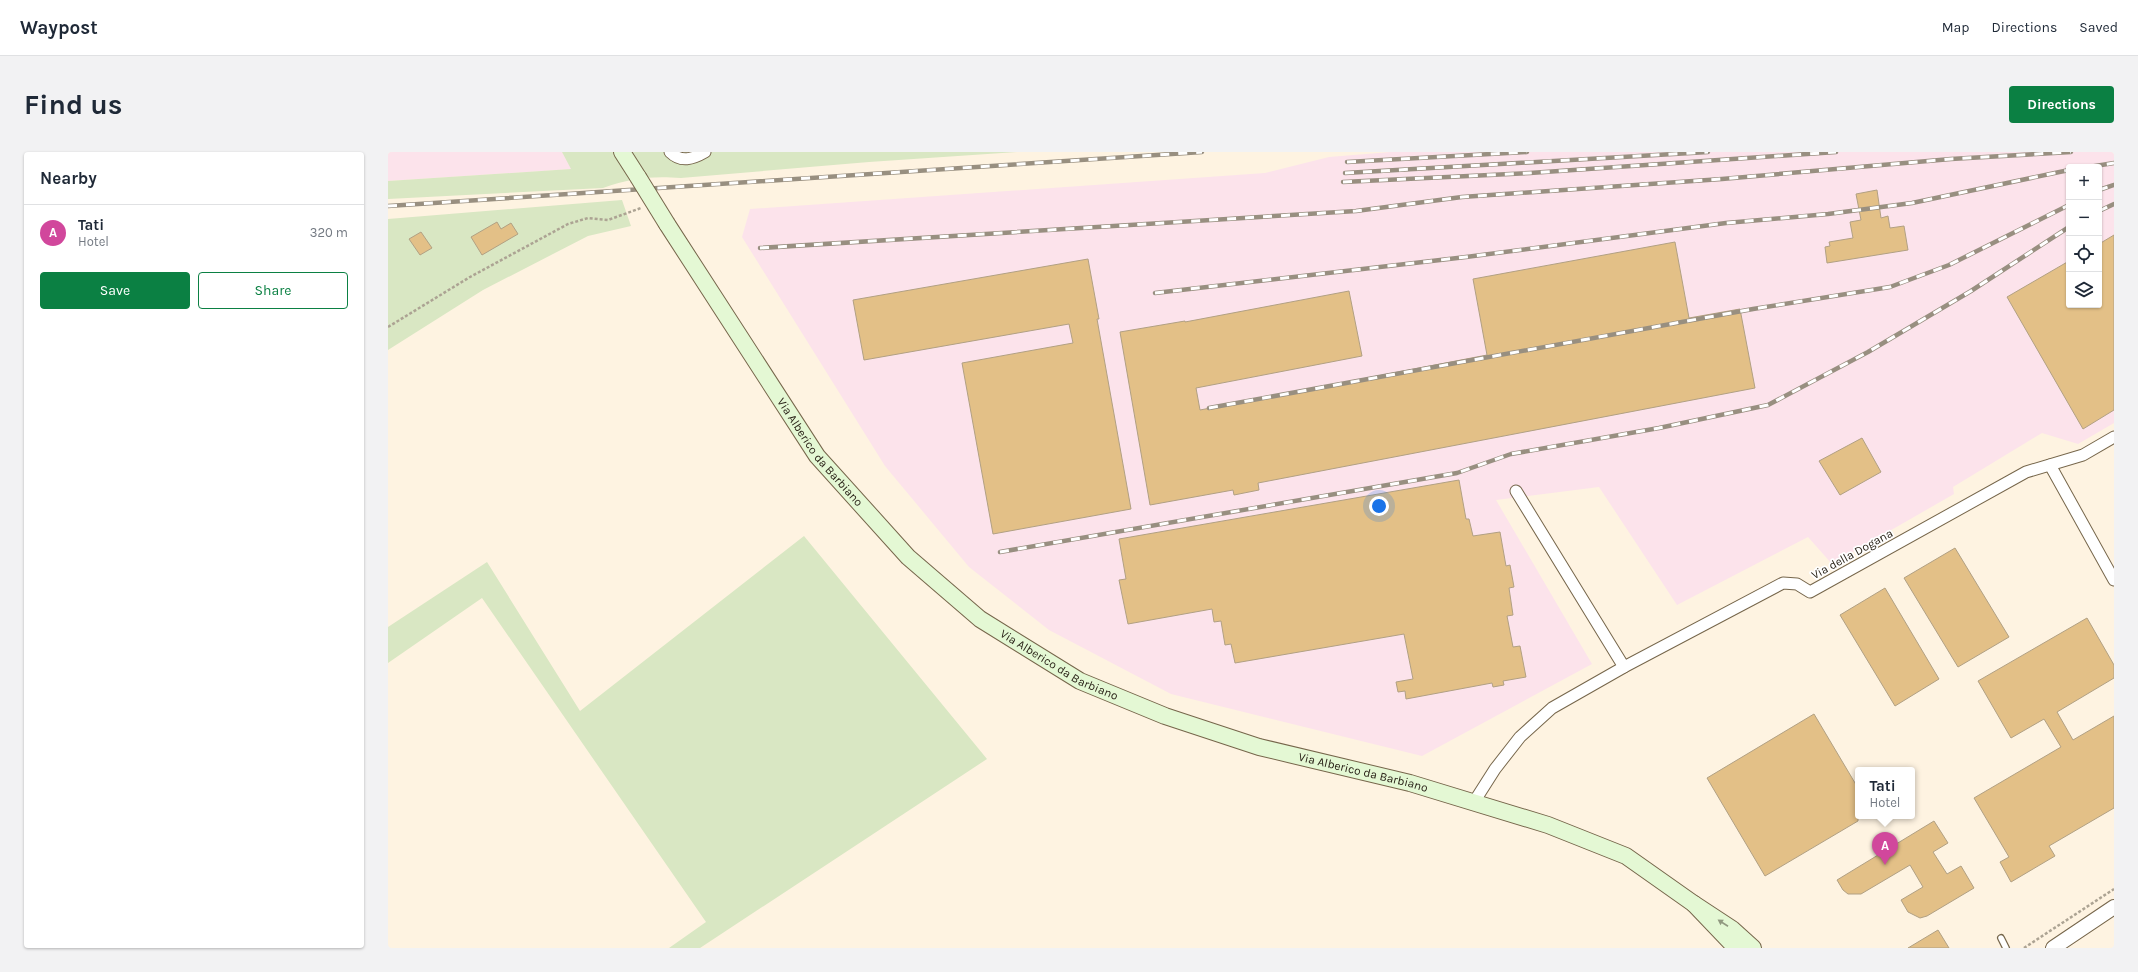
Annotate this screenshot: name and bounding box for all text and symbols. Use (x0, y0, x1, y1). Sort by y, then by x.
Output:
text: Waypost (20, 17, 98, 39)
text: Map (1942, 19, 1970, 36)
text: Directions (1992, 19, 2057, 36)
text: Saved (2079, 19, 2118, 36)
button: Directions (2009, 86, 2114, 123)
text: Find us (24, 88, 123, 121)
map controls (2066, 164, 2102, 308)
button: + (2066, 164, 2102, 200)
text: Nearby (40, 168, 97, 188)
button: − (2066, 200, 2102, 236)
text: Tati (78, 216, 104, 234)
text: A (49, 225, 57, 240)
text: 320 m (310, 225, 348, 240)
text: Hotel (78, 234, 109, 249)
button: locate (2066, 236, 2102, 272)
button: Save (40, 272, 190, 309)
button: Share (198, 272, 348, 309)
button: layers (2066, 272, 2102, 308)
street label: Via Alberico da Barbiano (774, 395, 866, 509)
your location (1369, 496, 1389, 516)
street label: Via della Dogana (1809, 526, 1895, 582)
street label: Via Alberico da Barbiano (998, 626, 1120, 703)
street label: Via Alberico da Barbiano (1297, 750, 1430, 795)
popup (1855, 767, 1915, 819)
text: Tati (1870, 777, 1896, 795)
text: Hotel (1870, 795, 1901, 810)
pin: A (1872, 832, 1898, 865)
one-way arrow (1718, 919, 1728, 927)

